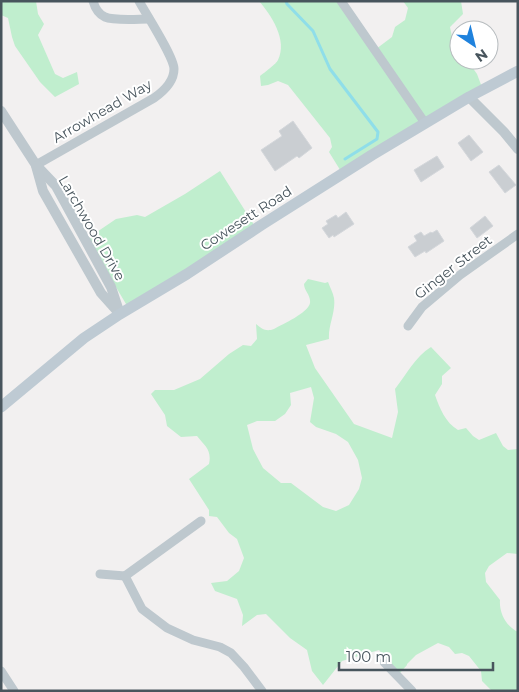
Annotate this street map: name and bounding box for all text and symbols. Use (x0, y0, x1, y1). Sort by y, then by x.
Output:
north arrow (449, 20, 499, 70)
text: N (472, 45, 491, 66)
street label: Arrowhead Way (49, 75, 155, 147)
street label: Larchwood Drive (55, 172, 129, 284)
street label: Cowesett Road (197, 182, 295, 254)
street label: Ginger Street (411, 231, 496, 303)
scale bar (339, 640, 493, 672)
text: 100 m (346, 647, 391, 666)

